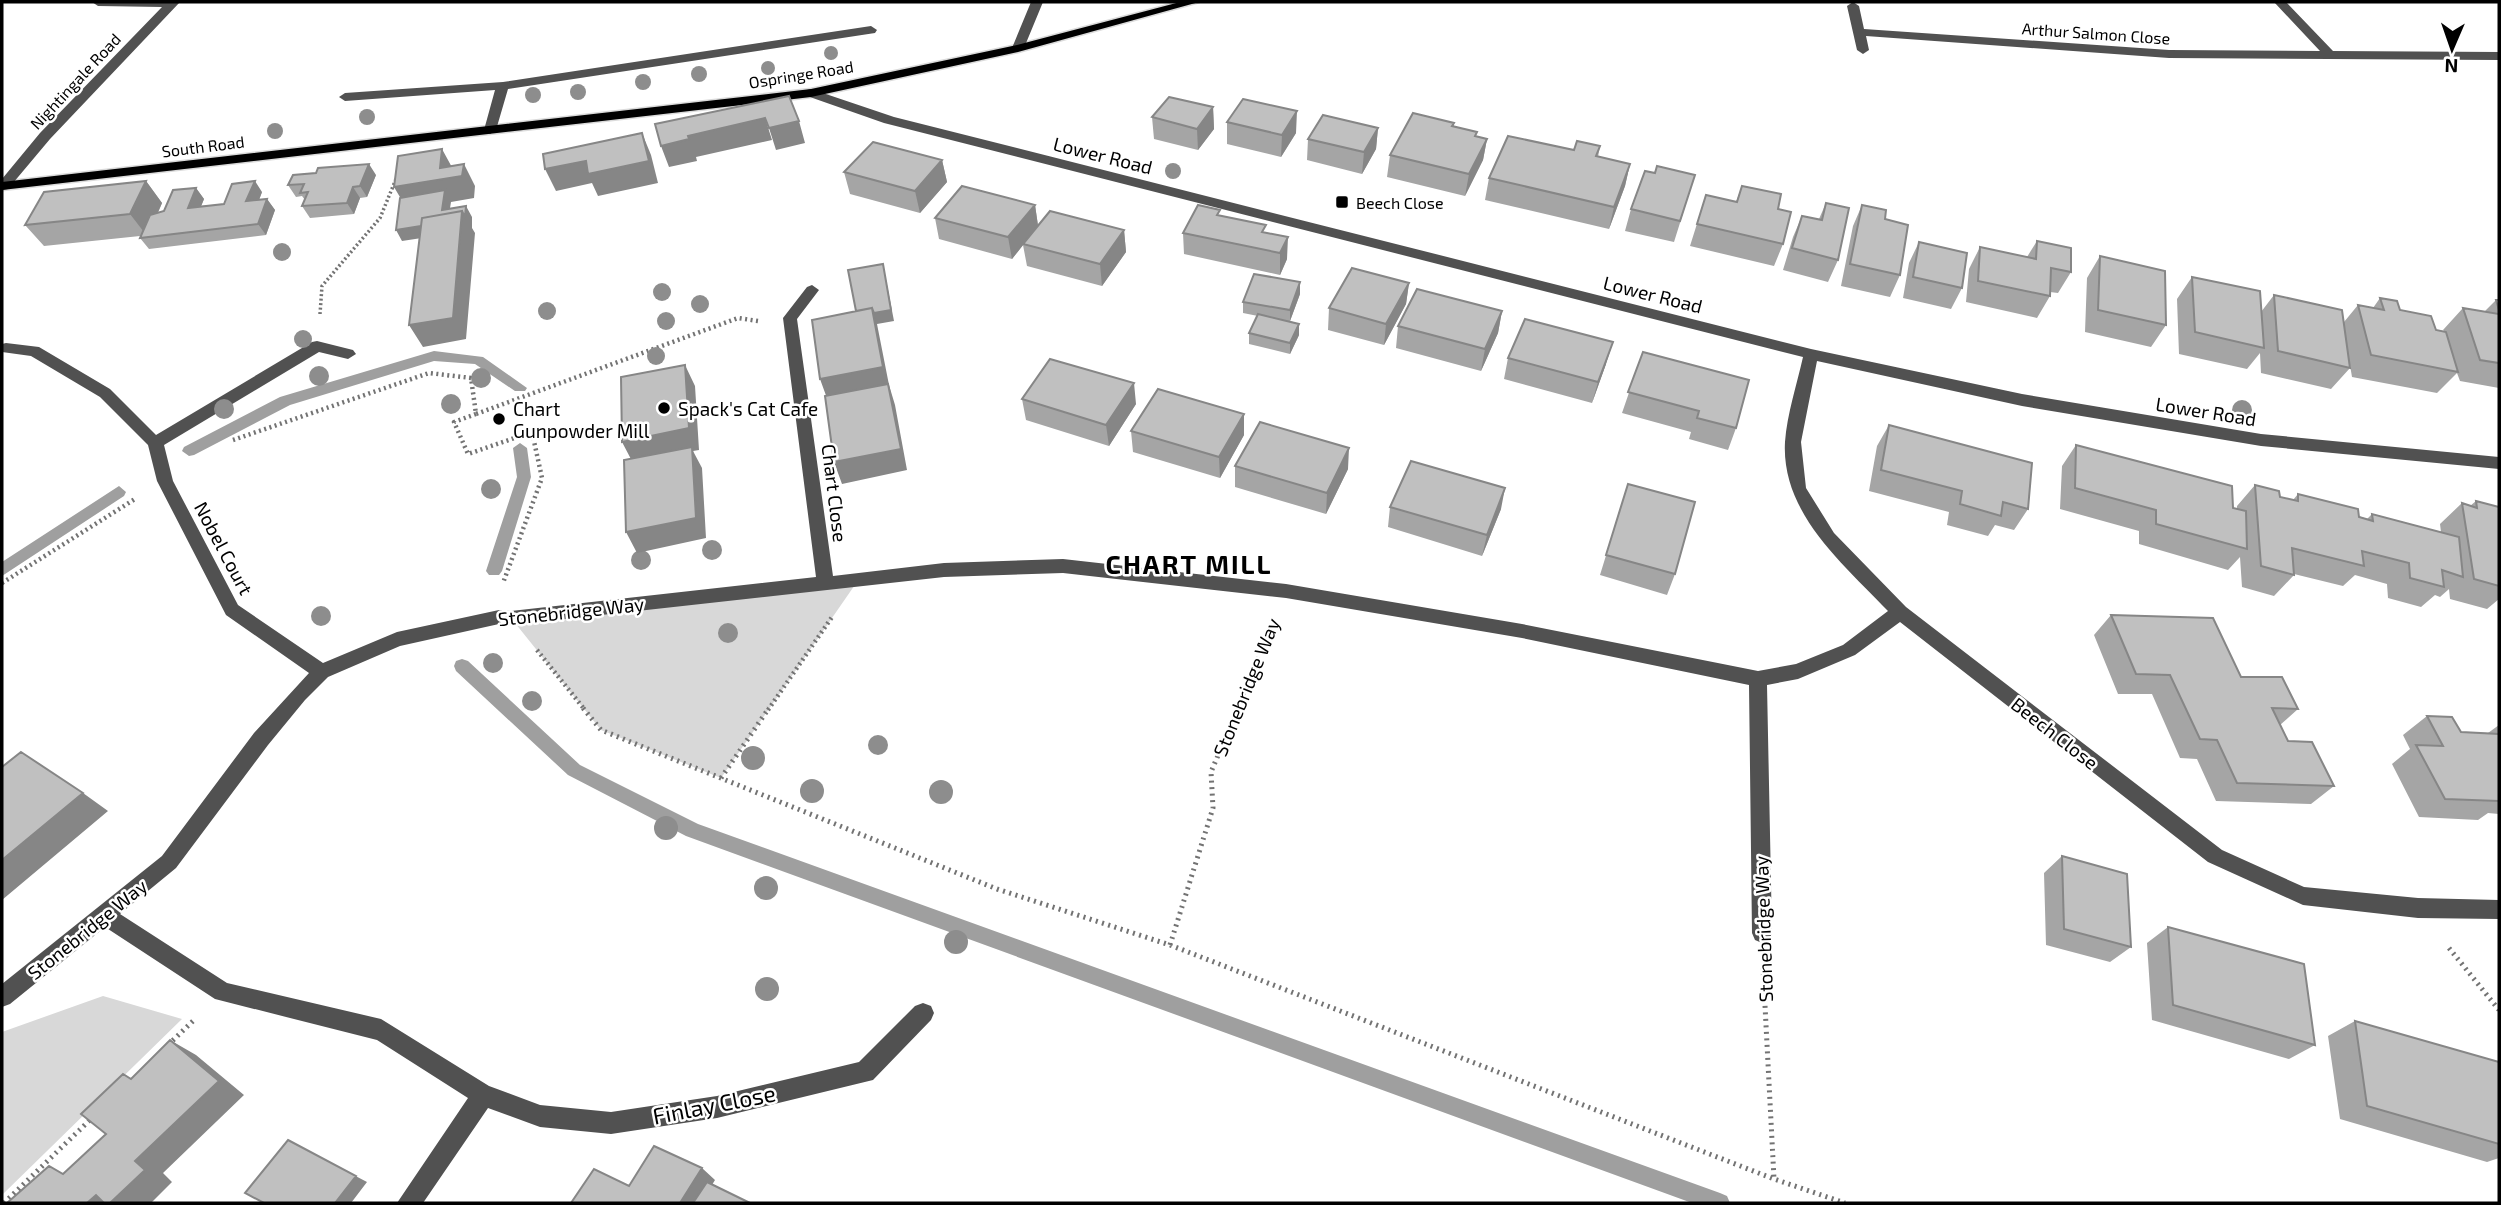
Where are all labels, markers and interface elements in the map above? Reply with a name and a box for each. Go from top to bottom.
north arrow [2417,14,2487,84]
street label: Arthur Salmon Close [2021,18,2171,48]
street label: Nightingale Road [26,29,124,133]
text: N [2444,55,2459,78]
street label: Ospringe Road [747,56,855,92]
street label: South Road [161,132,245,160]
street label: Lower Road [1051,132,1155,178]
place label: Beech Close [1356,193,1443,212]
marker: Beech Close [1334,194,1350,210]
street label: Lower Road [1601,271,1705,317]
street label: Lower Road [2154,392,2258,430]
place label: Chart Gunpowder Mill [513,397,650,442]
place label: Spack's Cat Cafe [678,397,818,420]
marker: Spack's Cat Cafe [656,400,672,416]
marker: Chart Gunpowder Mill [491,411,507,427]
street label: Chart Close [818,443,852,543]
street label: Nobel Court [190,498,258,598]
district label: CHART MILL [1106,548,1272,579]
street label: Stonebridge Way [497,592,645,630]
street label: Stonebridge Way [1208,615,1284,759]
street label: Beech Close [2007,692,2103,774]
street label: Stonebridge Way [1749,855,1777,1003]
street label: Stonebridge Way [23,874,151,984]
street label: Finlay Close [650,1078,778,1130]

